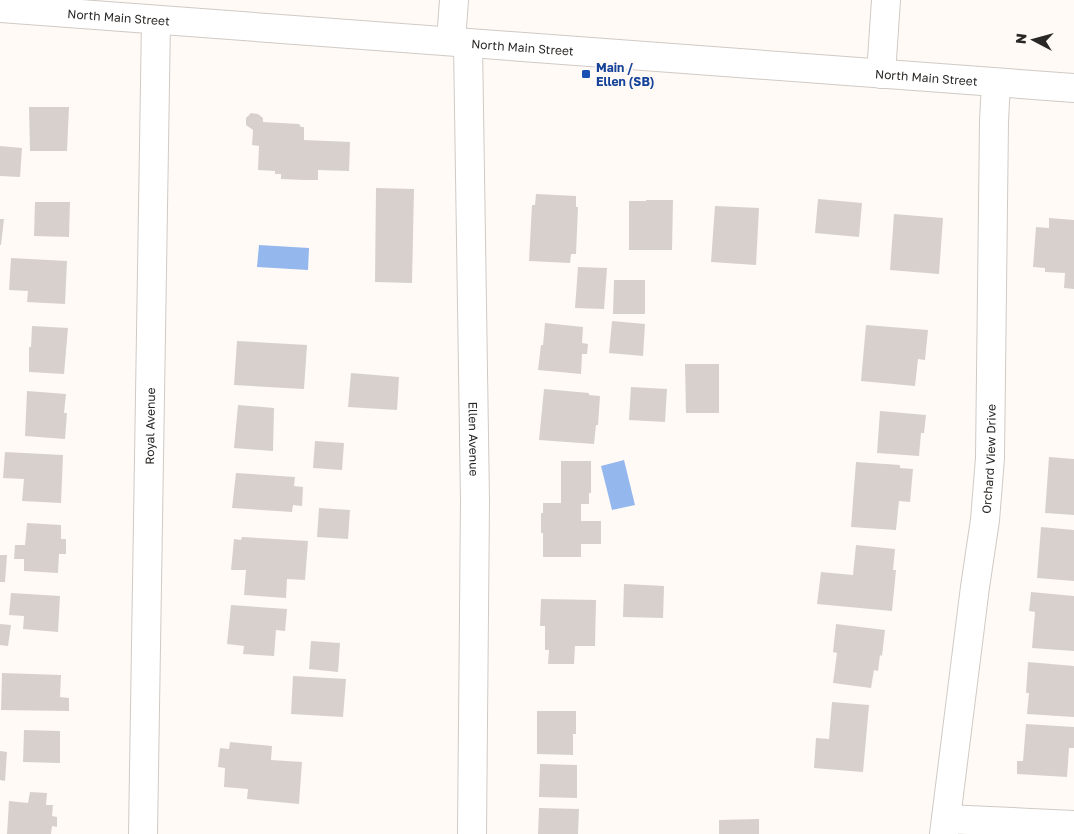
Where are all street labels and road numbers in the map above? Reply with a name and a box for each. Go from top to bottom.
street label: North Main Street [67,6,171,28]
street label: North Main Street [471,36,575,58]
street label: North Main Street [875,66,978,88]
street label: Royal Avenue [141,387,158,465]
street label: Ellen Avenue [466,401,482,476]
street label: Orchard View Drive [978,404,998,514]

